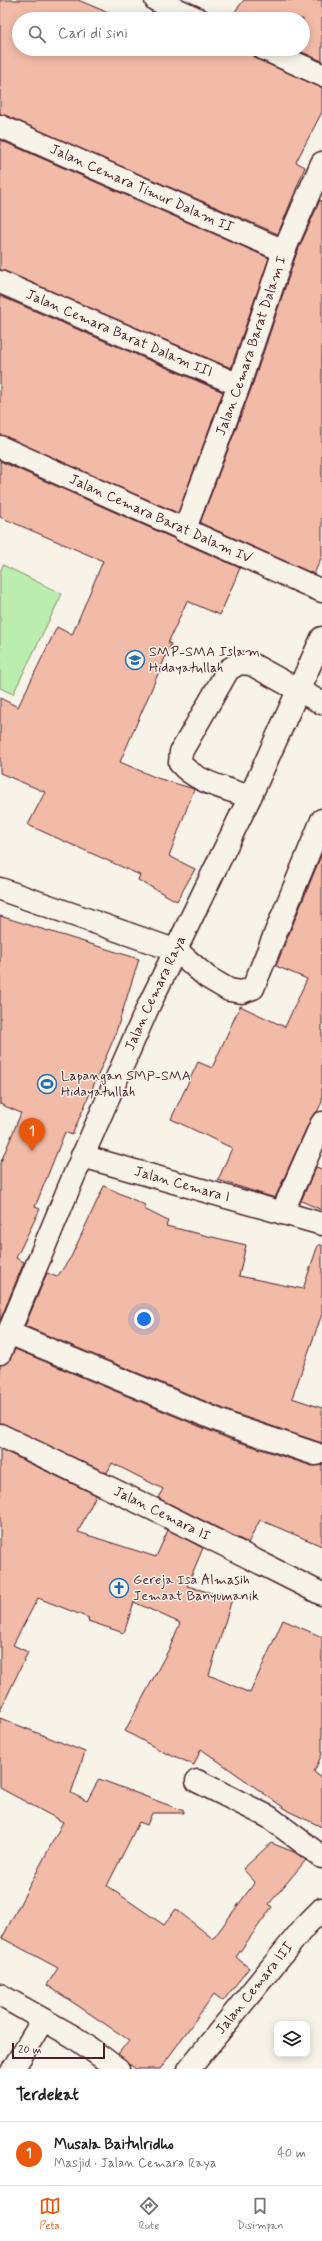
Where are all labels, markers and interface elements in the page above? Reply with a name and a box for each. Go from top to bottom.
search box [12,12,310,56]
icon: search [26,23,48,45]
text: Cari di sini [58,24,128,44]
street label: Jalan Cemara Timur Dalam II [47,140,236,237]
street label: Jalan Cemara Barat Dalam I [212,254,291,438]
street label: Jalan Cemara Barat Dalam III [23,285,215,382]
street label: Jalan Cemara Barat Dalam IV [67,470,255,568]
place label: SMP-SMA Islam Hidayatullah [149,643,260,677]
school or university icon: SMP-SMA Islam Hidayatullah [124,649,146,671]
street label: Jalan Cemara Raya [121,933,190,1054]
place label: Lapangan SMP-SMA Hidayatullah [61,1067,191,1101]
sports icon: Lapangan SMP-SMA Hidayatullah [36,1073,58,1095]
pin: 1 [19,1118,45,1151]
street label: Jalan Cemara I [132,1162,232,1206]
your location [134,1309,154,1329]
street label: Jalan Cemara II [110,1482,213,1545]
place label: Gereja Isa Almasih Jemaat Banyumanik [133,1571,259,1605]
church icon: Gereja Isa Almasih Jemaat Banyumanik [108,1577,130,1599]
street label: Jalan Cemara III [212,1938,297,2038]
map controls [274,2021,310,2057]
button: layers [274,2021,310,2057]
scale bar [12,2041,105,2060]
text: 20 m [18,2043,41,2057]
text: Terdekat [16,2084,79,2106]
text: Musala Baitulridho [54,2135,174,2155]
text: 1 [26,2145,32,2162]
text: 40 m [277,2145,306,2162]
text: Masjid · Jalan Cemara Raya [54,2155,217,2172]
tab: Peta [39,2195,61,2233]
tab: Rute [138,2195,160,2233]
tab: Disimpan [237,2195,283,2233]

